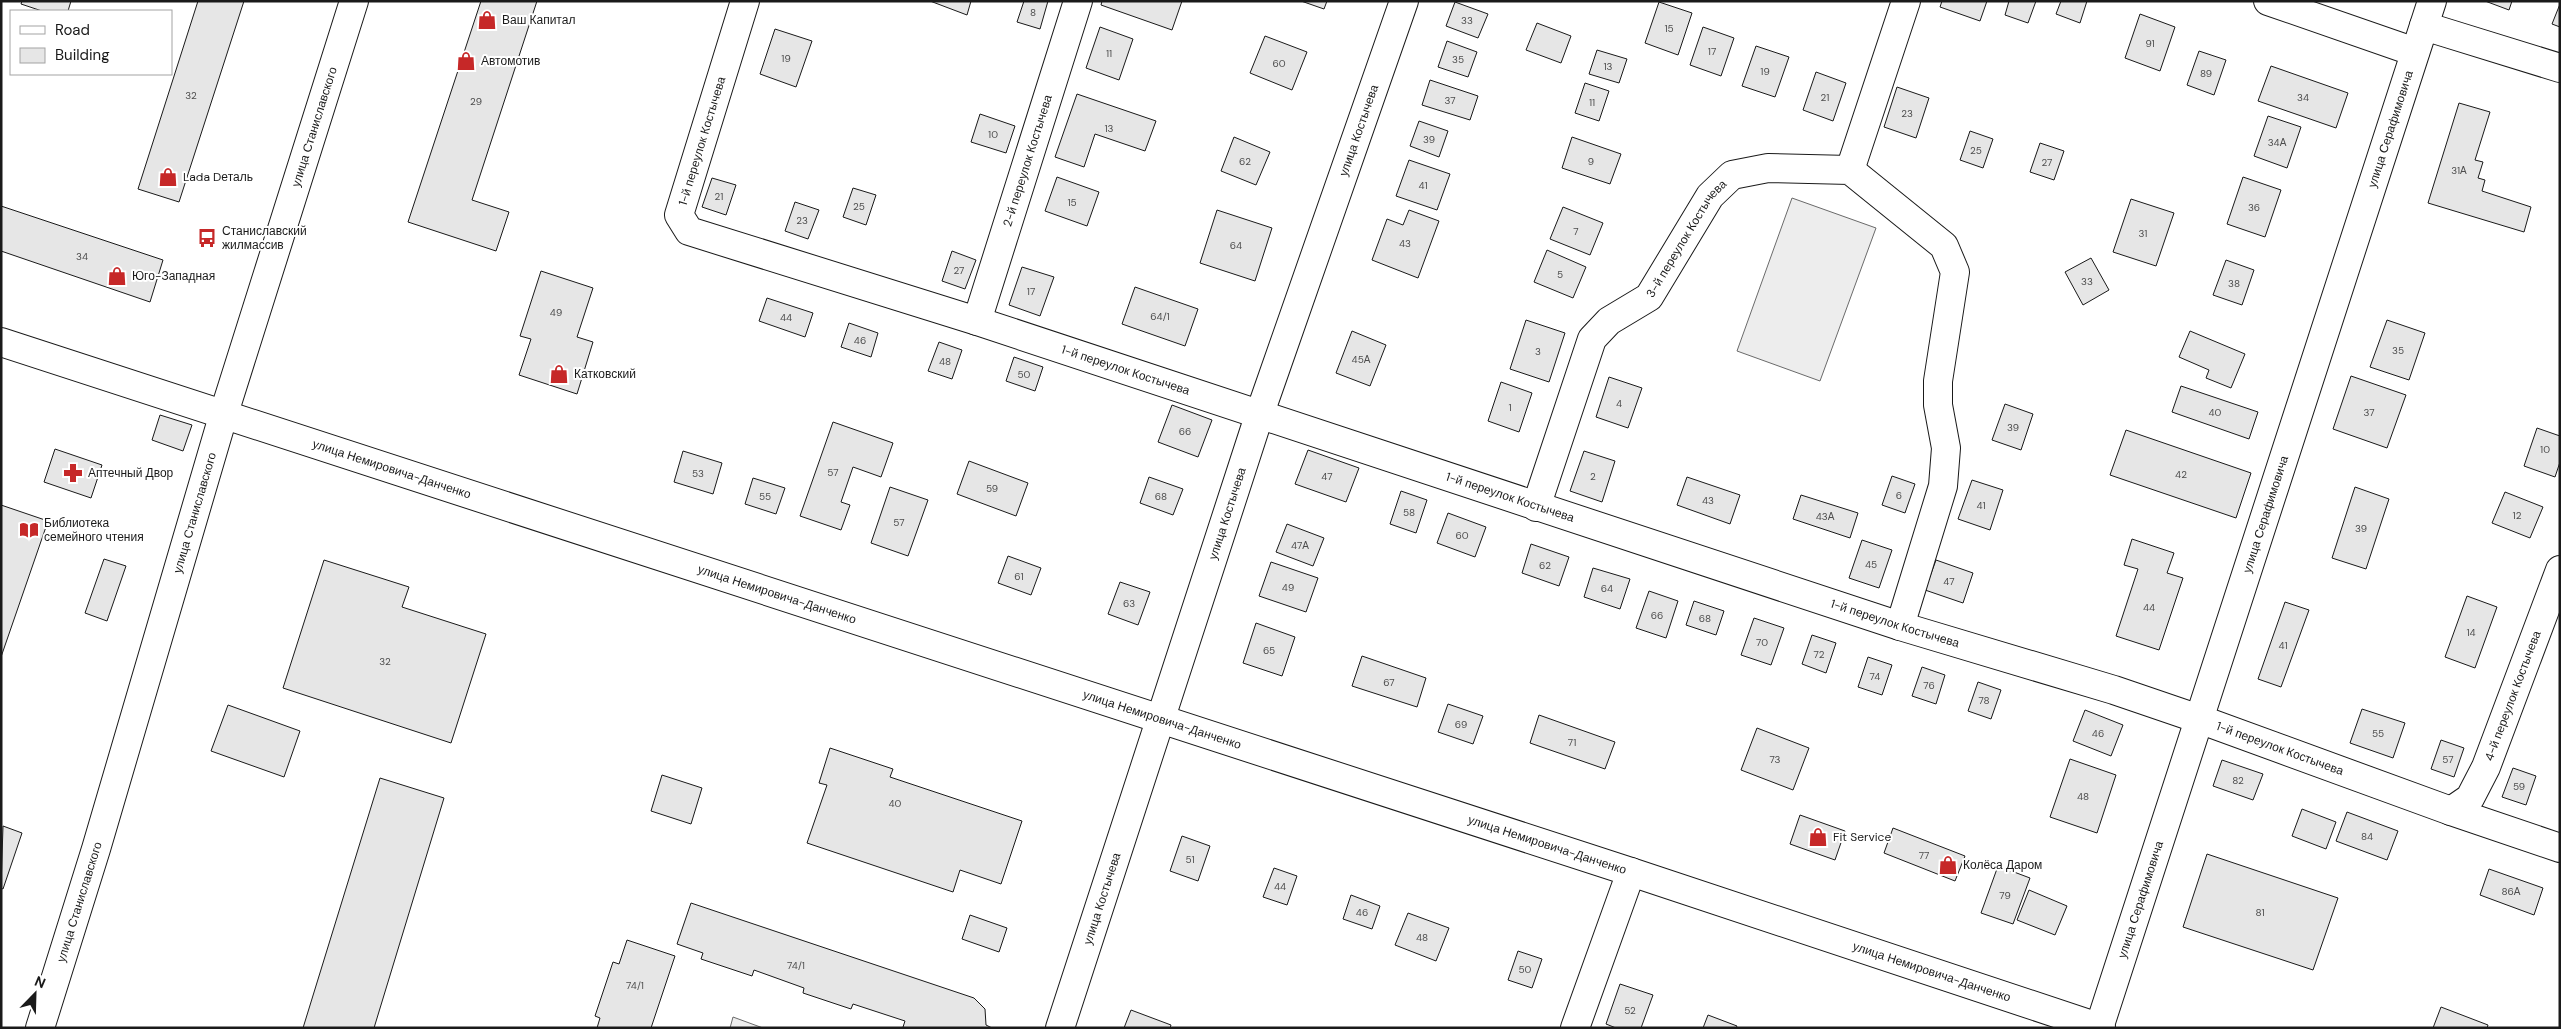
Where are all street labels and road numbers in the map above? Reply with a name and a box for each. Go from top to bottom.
street label: улица Станиславского [288,65,341,189]
street label: улица Серафимовича [2364,68,2417,190]
street label: 1-й переулок Костычева [675,74,729,207]
street label: улица Костычева [1335,82,1382,178]
street label: 2-й переулок Костычева [999,93,1056,229]
street label: 3-й переулок Костычева [1643,176,1730,301]
street label: 1-й переулок Костычева [1059,341,1192,399]
street label: улица Немировича-Данченко [311,436,473,502]
street label: улица Станиславского [169,450,220,575]
street label: улица Серафимовича [2239,453,2292,575]
street label: улица Костычева [1205,465,1250,562]
street label: 1-й переулок Костычева [1444,468,1577,526]
street label: улица Немировича-Данченко [696,561,859,628]
street label: 1-й переулок Костычева [1828,596,1962,651]
street label: 4-й переулок Костычева [2481,628,2545,763]
street label: улица Немировича-Данченко [1081,686,1244,753]
street label: 1-й переулок Костычева [2214,718,2346,779]
street label: улица Немировича-Данченко [1466,812,1629,878]
street label: улица Серафимовича [2114,839,2167,960]
street label: улица Станиславского [53,840,106,964]
street label: улица Костычева [1080,850,1125,947]
street label: улица Немировича-Данченко [1851,938,2013,1006]

